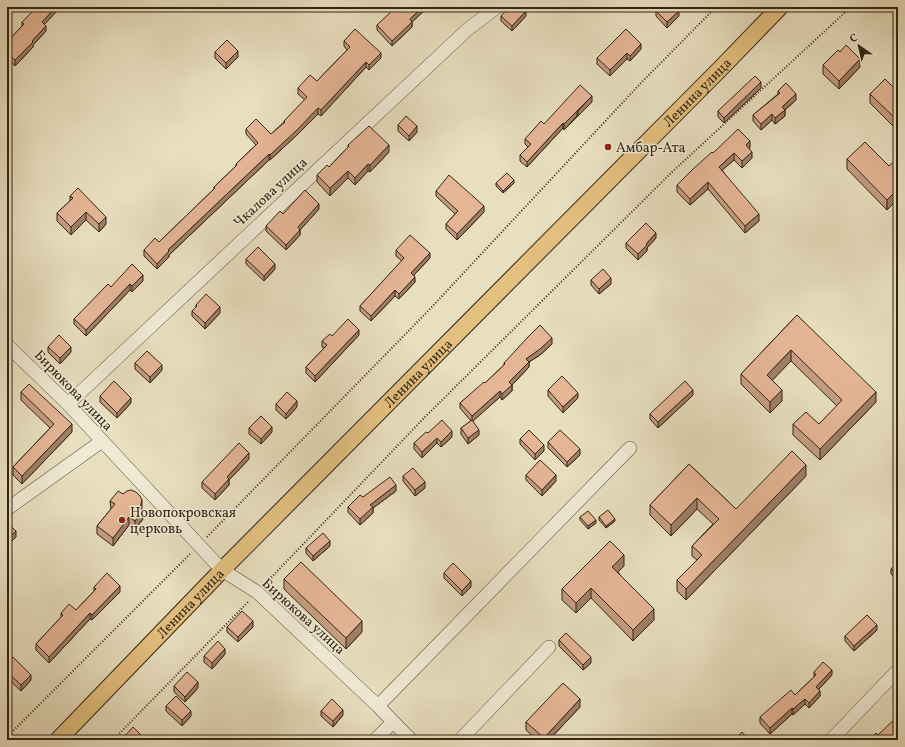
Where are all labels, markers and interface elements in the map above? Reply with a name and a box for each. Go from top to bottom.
north arrow [839,26,879,66]
text: С [847,31,861,47]
street label: Ленина улица [660,54,737,132]
place label: Амбар-Ата [616,139,686,158]
marker: Амбар-Ата [603,142,613,152]
street label: Чкалова улица [230,154,312,232]
street label: Ленина улица [380,335,457,413]
street label: Бирюкова улица [29,346,117,436]
place label: Новопокровская церковь [130,504,236,539]
marker: Новопокровская церковь [117,515,127,525]
street label: Ленина улица [153,565,229,643]
street label: Бирюкова улица [257,575,349,660]

